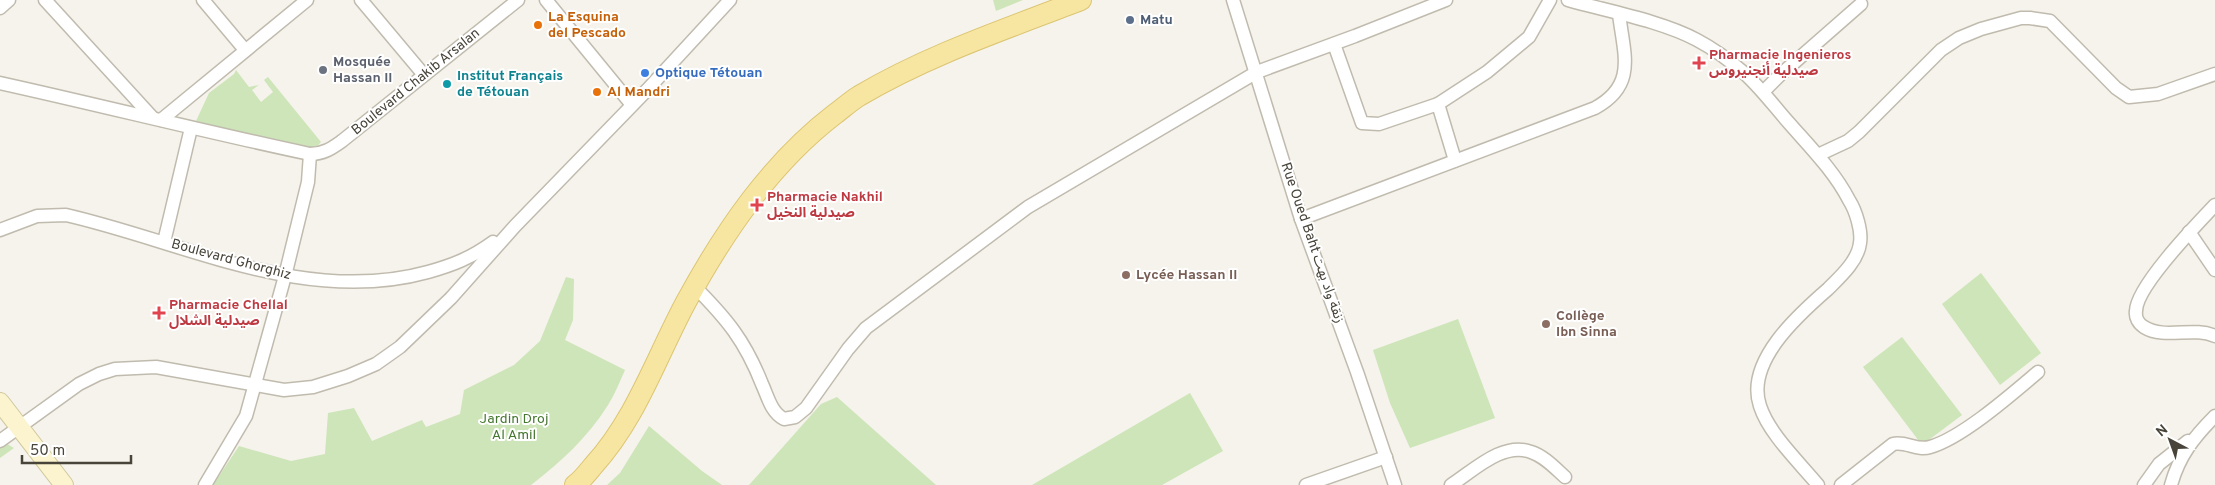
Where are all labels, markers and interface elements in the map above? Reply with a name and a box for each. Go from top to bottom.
place label: La Esquina del Pescado [548,9,626,42]
place label: Matu [1140,12,1173,29]
marker: Matu [1124,14,1136,26]
marker: La Esquina del Pescado [532,19,544,31]
street label: Boulevard Chakib Arsalan [348,25,484,139]
place label: Pharmacie Ingenieros صيدلية أنجنيروس [1709,47,1851,80]
place label: Mosquée Hassan II [333,54,392,87]
marker: Pharmacie Ingenieros صيدلية أنجنيروس [1693,57,1705,69]
marker: Mosquée Hassan II [317,64,329,76]
place label: Optique Tétouan [655,65,763,82]
marker: Optique Tétouan [639,67,651,79]
place label: Institut Français de Tétouan [457,68,563,101]
marker: Institut Français de Tétouan [441,78,453,90]
place label: Al Mandri [607,84,670,101]
marker: Al Mandri [591,86,603,98]
street label: Rue Oued Baht زنقة واد بهت [1276,160,1348,326]
place label: Pharmacie Nakhil صيدلية النخيل [767,189,883,222]
marker: Pharmacie Nakhil صيدلية النخيل [751,199,763,211]
street label: Boulevard Ghorghiz [169,236,293,284]
place label: Lycée Hassan II [1136,267,1237,284]
marker: Lycée Hassan II [1120,269,1132,281]
place label: Pharmacie Chellal صيدلية الشلال [169,297,288,330]
marker: Pharmacie Chellal صيدلية الشلال [153,307,165,319]
place label: Collège Ibn Sinna [1556,308,1617,341]
marker: Collège Ibn Sinna [1540,318,1552,330]
park label: Jardin Droj Al Amil [480,411,548,444]
north arrow [2145,415,2195,465]
text: N [2153,422,2172,441]
scale bar [22,432,131,464]
text: 50 m [30,442,65,461]

